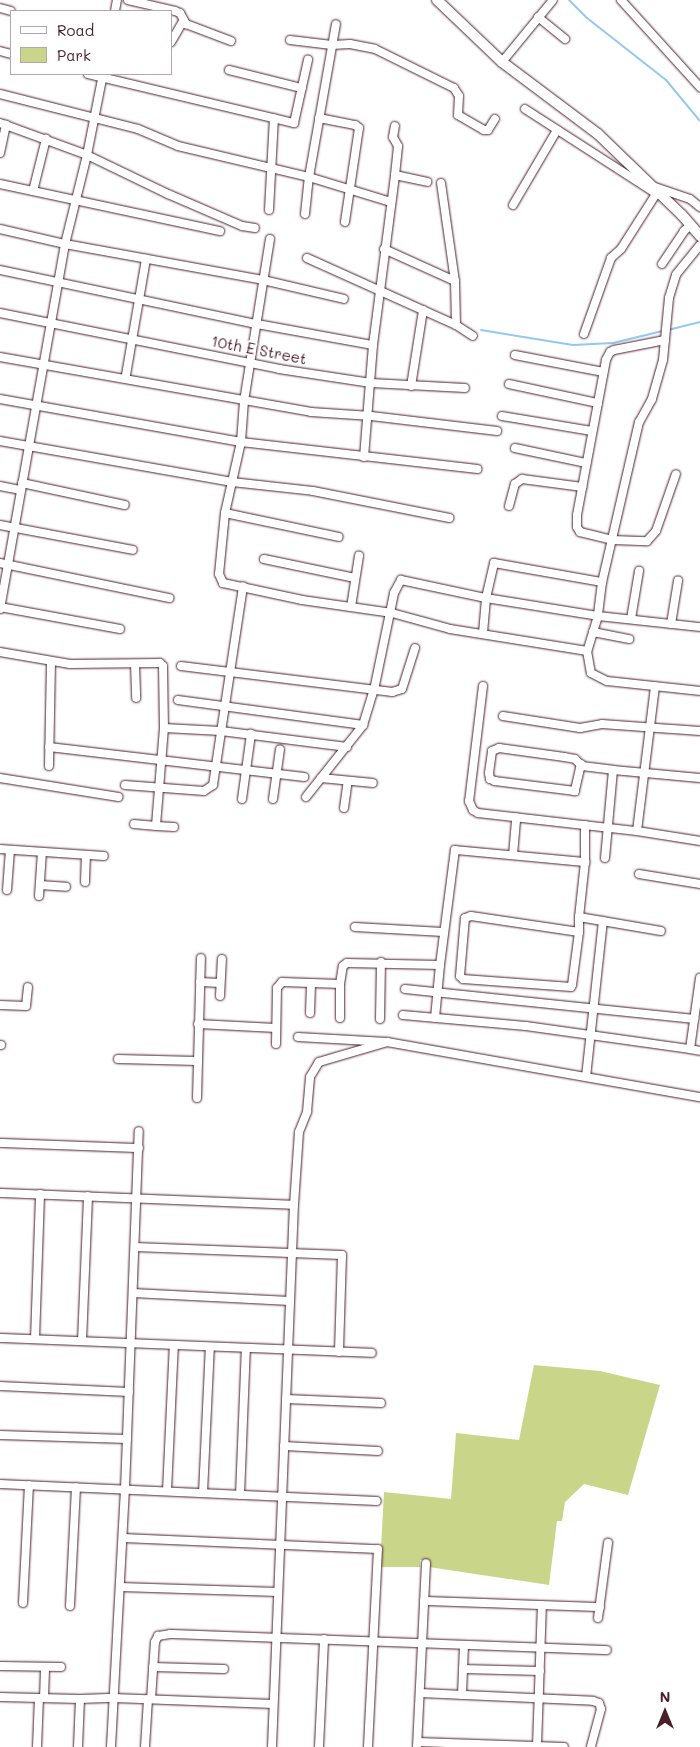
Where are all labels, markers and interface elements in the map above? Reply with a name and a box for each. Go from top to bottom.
legend [10,10,172,75]
text: Road [57,20,94,40]
text: Park [57,45,91,65]
street label: 10th E Street [210,332,308,368]
north arrow [640,1687,690,1737]
text: N [660,1687,670,1706]

